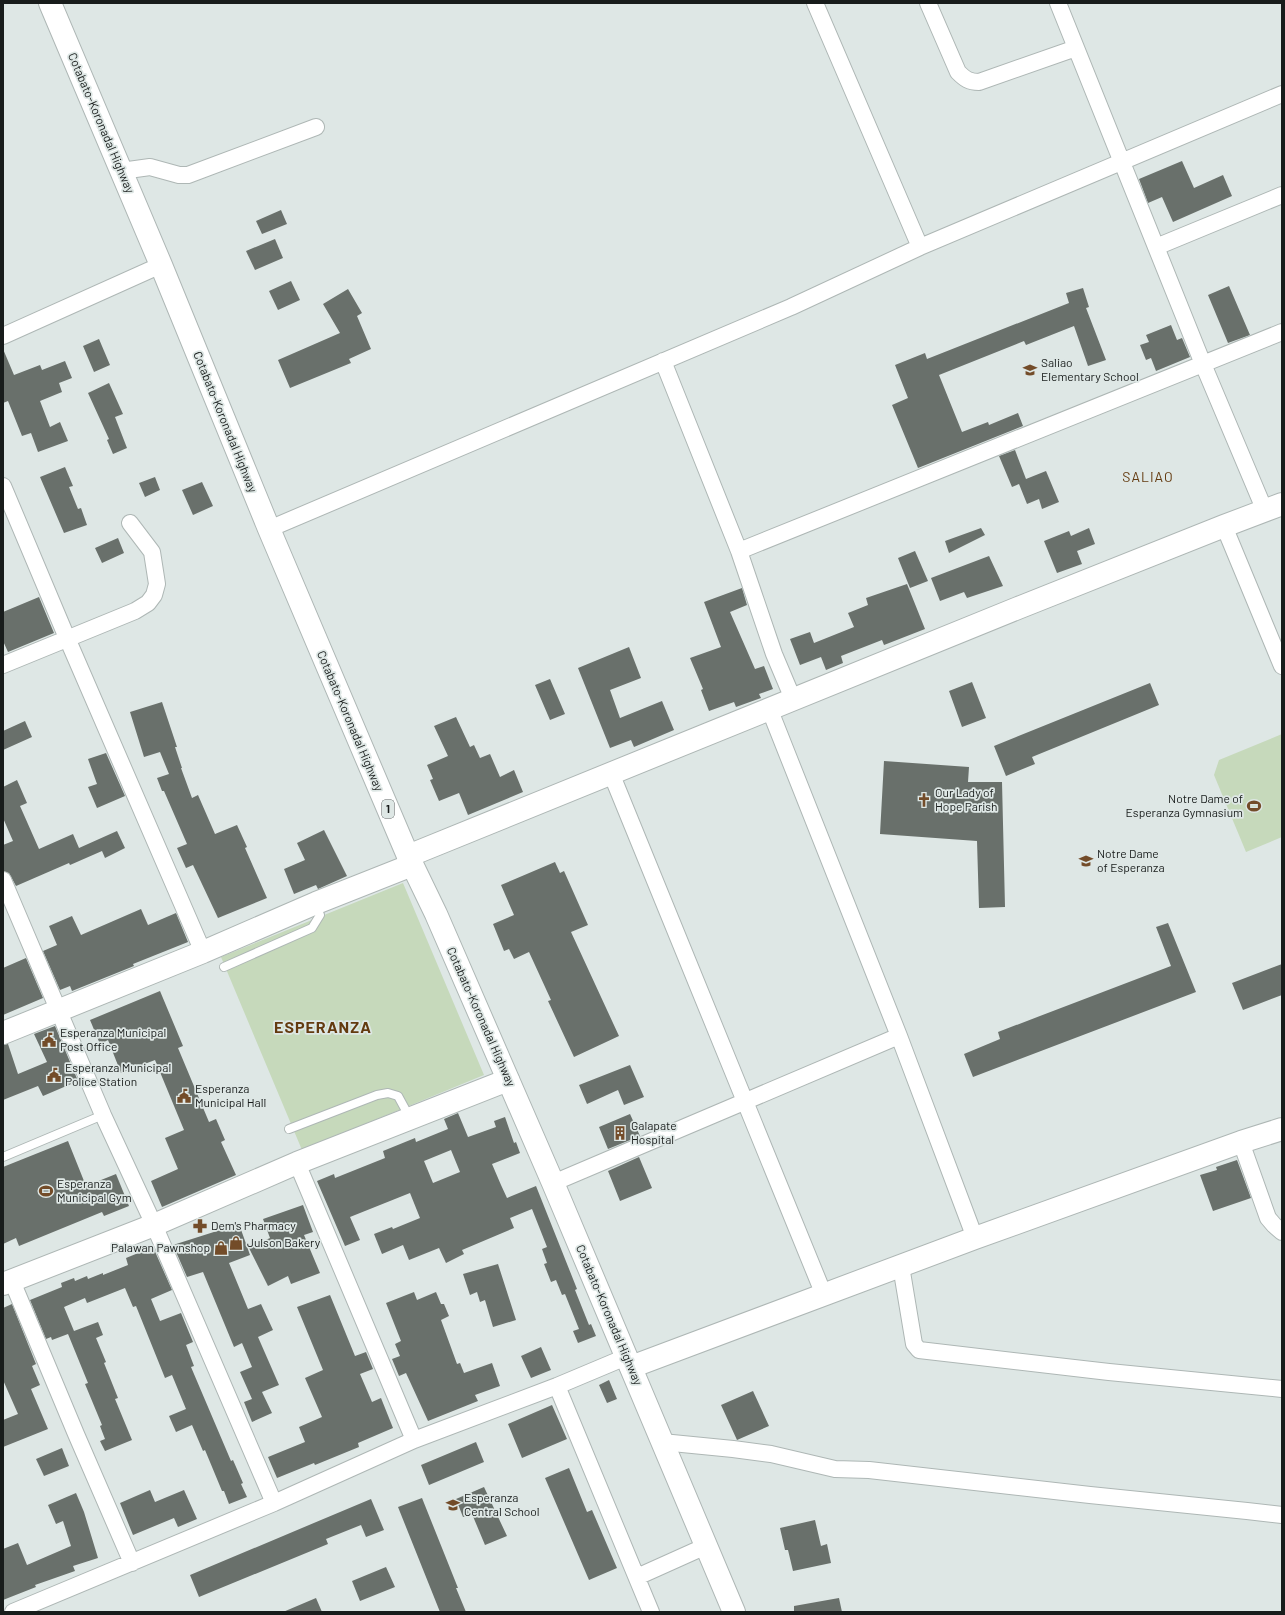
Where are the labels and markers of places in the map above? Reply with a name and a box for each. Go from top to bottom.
place label: Saliao Elementary School [1041,355,1139,383]
school or university icon: Saliao Elementary School [1022,362,1038,378]
place label: Our Lady of Hope Parish [935,785,998,813]
place label: Notre Dame of Esperanza Gymnasium [1126,791,1243,819]
church icon: Our Lady of Hope Parish [916,792,932,808]
sports icon: Notre Dame of Esperanza Gymnasium [1246,798,1262,814]
place label: Notre Dame of Esperanza [1097,846,1165,874]
school or university icon: Notre Dame of Esperanza [1078,853,1094,869]
place label: Esperanza Municipal Post Office [60,1025,166,1053]
public building icon: Esperanza Municipal Post Office [41,1032,57,1048]
place label: Esperanza Municipal Police Station [65,1060,171,1088]
public building icon: Esperanza Municipal Police Station [46,1067,62,1083]
place label: Esperanza Municipal Hall [195,1081,266,1109]
public building icon: Esperanza Municipal Hall [176,1088,192,1104]
place label: Galapate Hospital [631,1118,677,1146]
building icon: Galapate Hospital [612,1125,628,1141]
place label: Esperanza Municipal Gym [57,1176,132,1204]
sports icon: Esperanza Municipal Gym [38,1183,54,1199]
pharmacy icon: Dem's Pharmacy [192,1218,208,1234]
place label: Dem's Pharmacy [211,1218,296,1232]
shop icon: Julson Bakery [228,1235,244,1251]
place label: Julson Bakery [247,1235,321,1249]
place label: Palawan Pawnshop [111,1240,210,1254]
shop icon: Palawan Pawnshop [213,1240,229,1256]
place label: Esperanza Central School [464,1490,540,1518]
school or university icon: Esperanza Central School [445,1497,461,1513]

